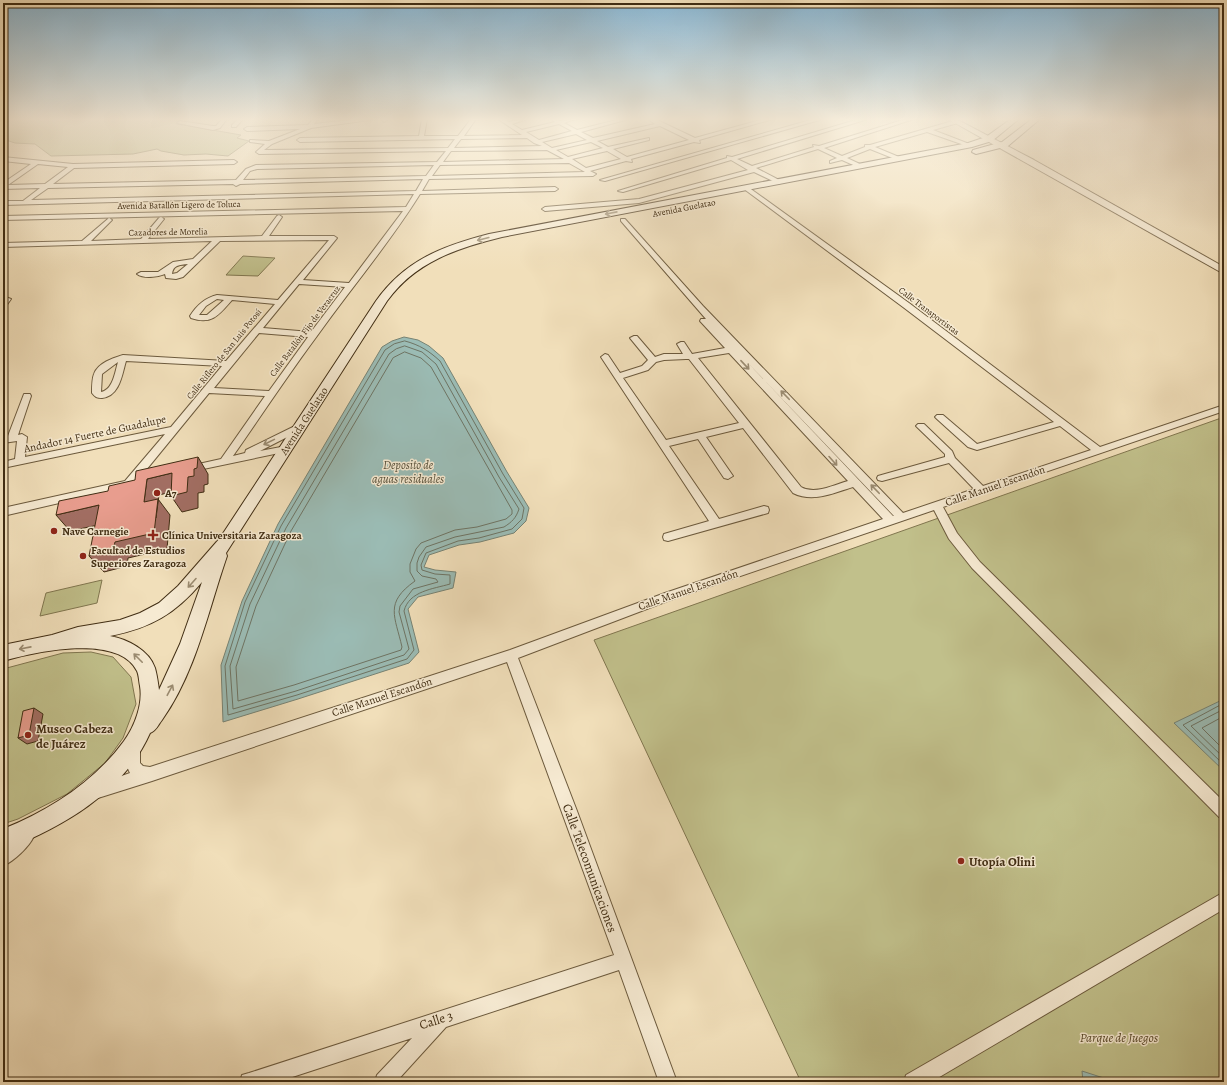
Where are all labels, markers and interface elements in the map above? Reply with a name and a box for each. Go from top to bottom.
street label: Avenida Guelatao [650,196,717,220]
street label: Avenida Batallón Ligero de Toluca [116,198,242,212]
one-way arrow [605,210,618,218]
street label: Cazadores de Morelia [128,225,208,239]
one-way arrow [477,236,490,243]
street label: Calle Batallón Fijo de Veracruz [267,283,343,379]
street label: Calle Transportistas [896,284,962,338]
street label: Calle Riflero de San Luis Potosí [184,306,264,402]
one-way arrow [740,360,750,370]
street label: Avenida Guelatao [276,384,332,459]
one-way arrow [781,391,790,401]
street label: Andador 14 Fuerte de Guadalupe [22,412,168,457]
one-way arrow [263,439,275,446]
one-way arrow [829,456,838,466]
water label: Deposito de aguas residuales [372,457,444,487]
street label: Calle Manuel Escandón [943,462,1047,510]
one-way arrow [870,484,879,494]
place label: A7 [164,486,177,501]
marker: A7 [152,488,162,498]
place label: Nave Carnegie [62,524,129,539]
marker: Nave Carnegie [49,526,59,536]
place label: Clínica Universitaria Zaragoza [162,528,303,543]
marker: Clínica Universitaria Zaragoza [147,529,159,541]
place label: Facultad de Estudios Superiores Zaragoza [91,543,187,571]
marker: Facultad de Estudios Superiores Zaragoza [78,551,88,561]
street label: Calle Manuel Escandón [636,566,740,614]
one-way arrow [188,577,197,587]
one-way arrow [19,644,32,652]
one-way arrow [133,653,143,662]
street label: Calle Manuel Escandón [330,674,434,720]
one-way arrow [167,684,174,696]
place label: Museo Cabeza de Juárez [36,720,114,752]
marker: Museo Cabeza de Juárez [23,730,33,740]
street label: Calle Telecomunicaciones [559,801,621,935]
place label: Utopía Olini [969,853,1035,870]
marker: Utopía Olini [956,856,966,866]
street label: Calle 3 [417,1007,455,1033]
park label: Parque de Juegos [1080,1029,1159,1046]

